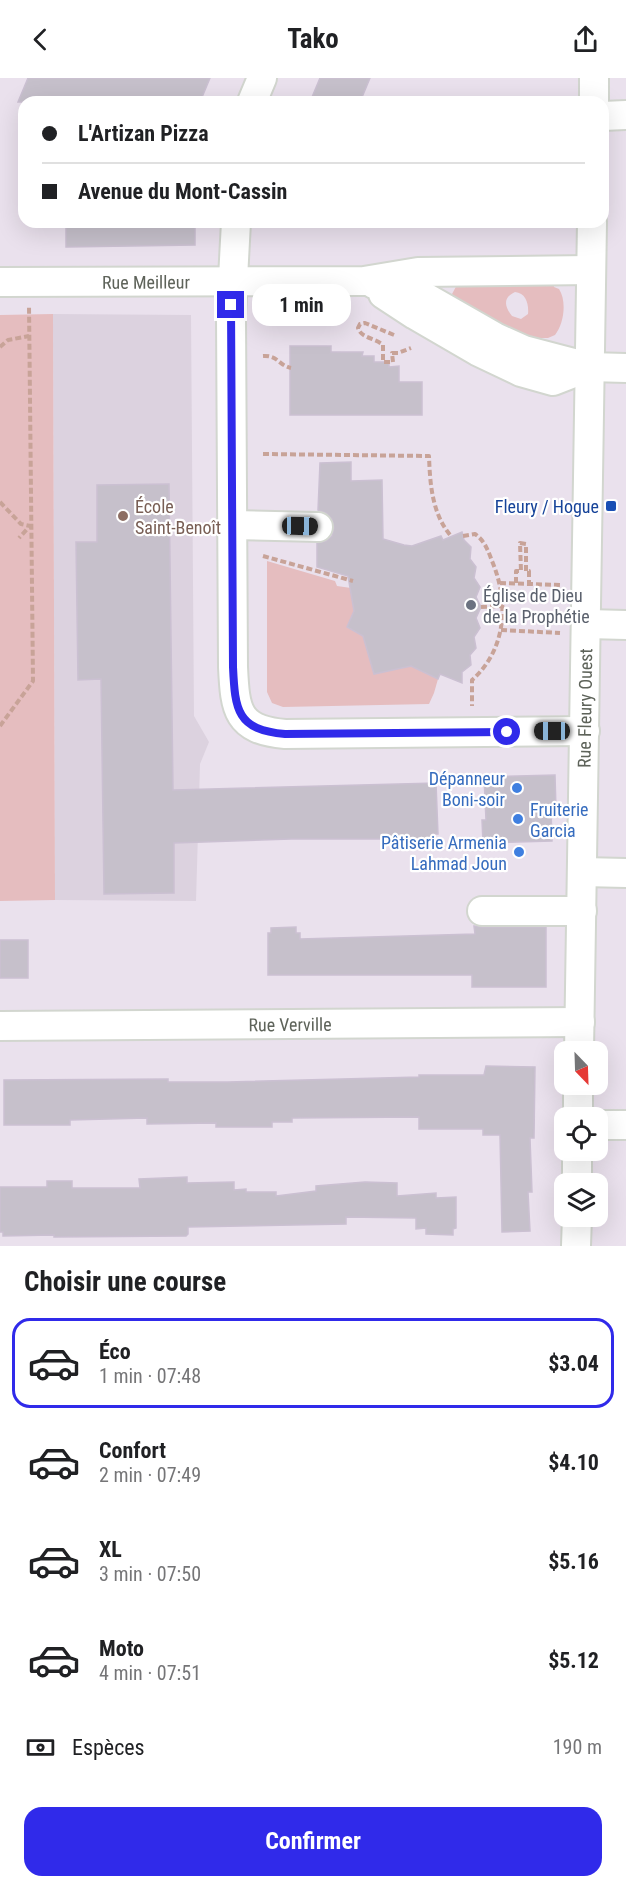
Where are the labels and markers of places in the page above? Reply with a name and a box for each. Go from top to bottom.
place label: École Saint-Benoît [135,496,221,538]
place label: Fleury / Hogue [495,496,599,517]
marker: Fleury / Hogue [604,499,618,513]
marker: École Saint-Benoît [116,509,130,523]
place label: Église de Dieu de la Prophétie [483,585,590,627]
marker: Église de Dieu de la Prophétie [464,598,478,612]
place label: Dépanneur Boni-soir [429,768,506,810]
marker: Dépanneur Boni-soir [510,781,524,795]
place label: Fruiterie Garcia [530,799,589,841]
marker: Fruiterie Garcia [511,812,525,826]
place label: Pâtiserie Armenia Lahmad Joun [381,832,507,874]
marker: Pâtiserie Armenia Lahmad Joun [512,845,526,859]

